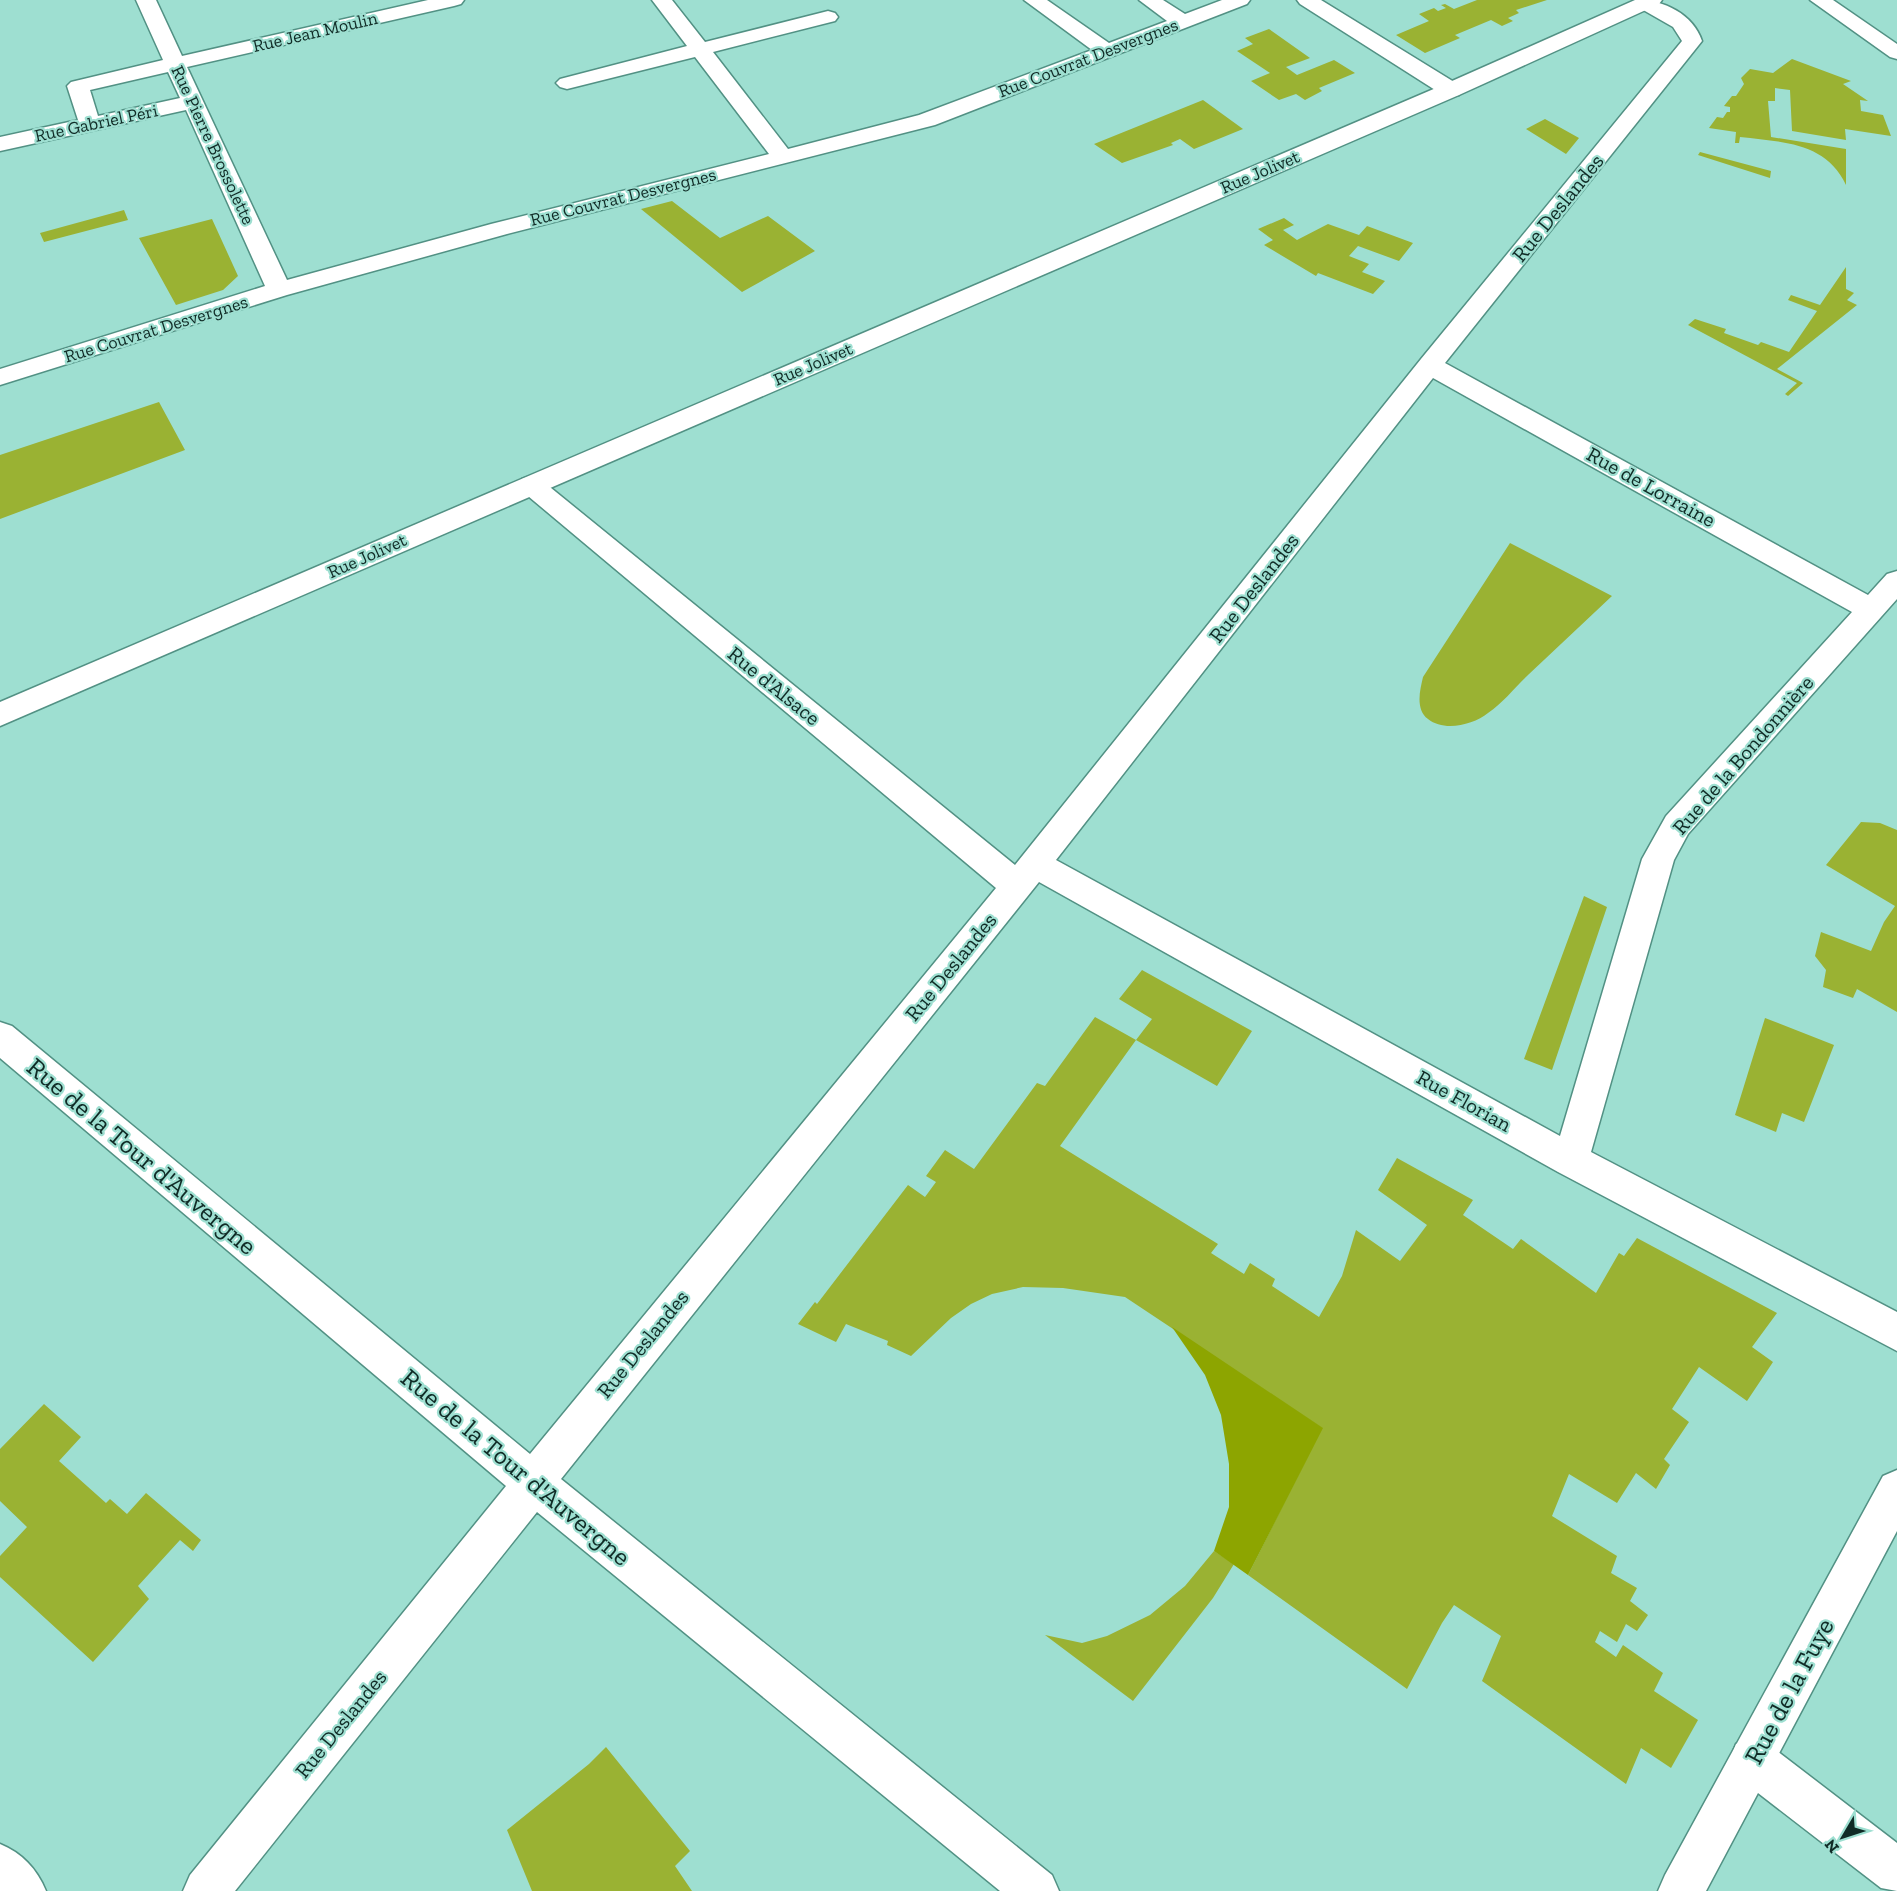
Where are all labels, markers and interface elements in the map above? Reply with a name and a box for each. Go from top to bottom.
street label: Rue Jean Moulin [250,7,380,57]
street label: Rue Couvrat Desvergnes [995,13,1181,103]
street label: Rue Pierre Brossolette [166,62,260,228]
street label: Rue Gabriel Péri [32,99,160,147]
street label: Rue Jolivet [1217,145,1303,199]
street label: Rue Deslandes [1506,149,1609,267]
street label: Rue Couvrat Desvergnes [528,163,718,231]
street label: Rue Couvrat Desvergnes [61,291,251,367]
street label: Rue Jolivet [770,337,856,391]
street label: Rue de Lorraine [1583,441,1720,532]
street label: Rue Deslandes [1203,528,1304,647]
street label: Rue Jolivet [324,529,410,583]
street label: Rue d'Alsace [723,641,826,730]
street label: Rue de la Bondonnière [1667,670,1819,839]
street label: Rue Deslandes [899,908,1002,1026]
street label: Rue de la Tour d'Auvergne [21,1050,263,1262]
street label: Rue Florian [1413,1064,1516,1137]
street label: Rue Deslandes [591,1285,694,1403]
street label: Rue de la Tour d'Auvergne [395,1361,637,1573]
street label: Rue de la Fuye [1737,1613,1841,1769]
street label: Rue Deslandes [289,1665,392,1783]
north arrow [1813,1807,1873,1867]
text: N [1821,1835,1843,1857]

